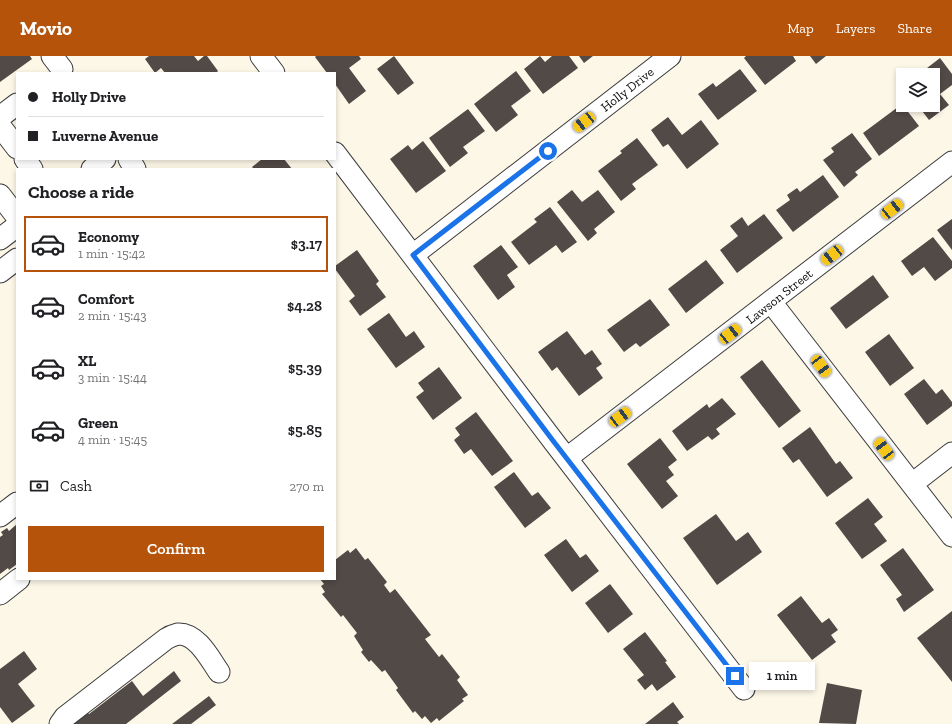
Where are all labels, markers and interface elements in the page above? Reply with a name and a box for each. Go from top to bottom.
text: Movio [20,17,72,40]
text: Map [787,20,814,37]
text: Layers [836,20,875,37]
text: Share [897,20,932,37]
street label: Holly Drive [598,64,657,115]
map controls [896,68,940,112]
button: layers [896,68,940,112]
text: Holly Drive [52,88,126,106]
car [571,110,597,134]
text: Luverne Avenue [52,127,158,145]
route start [539,142,557,160]
text: Choose a ride [28,181,134,203]
car [879,197,905,221]
icon: car [30,226,66,262]
text: Economy [78,228,139,246]
text: $3.17 [291,235,322,253]
car [819,243,845,267]
text: 1 min · 15:42 [78,246,145,261]
street label: Lawson Street [743,266,816,327]
icon: car [30,288,66,324]
text: Comfort [78,290,134,308]
text: $4.28 [287,297,322,315]
text: 2 min · 15:43 [78,308,147,323]
car [717,322,743,346]
icon: car [30,350,66,386]
text: XL [78,352,96,370]
car [809,353,833,379]
text: $5.39 [288,359,322,377]
text: 3 min · 15:44 [78,370,147,385]
car [607,405,633,429]
icon: car [30,412,66,448]
text: Green [78,414,118,432]
text: $5.85 [288,421,322,439]
text: 4 min · 15:45 [78,432,147,447]
car [872,436,896,462]
icon: cash [28,475,50,497]
text: Cash [60,477,92,495]
text: 270 m [290,479,324,494]
button: Confirm [28,526,324,572]
callout: 1 min [749,662,815,690]
route end [726,667,744,685]
text: 1 min [767,668,797,683]

